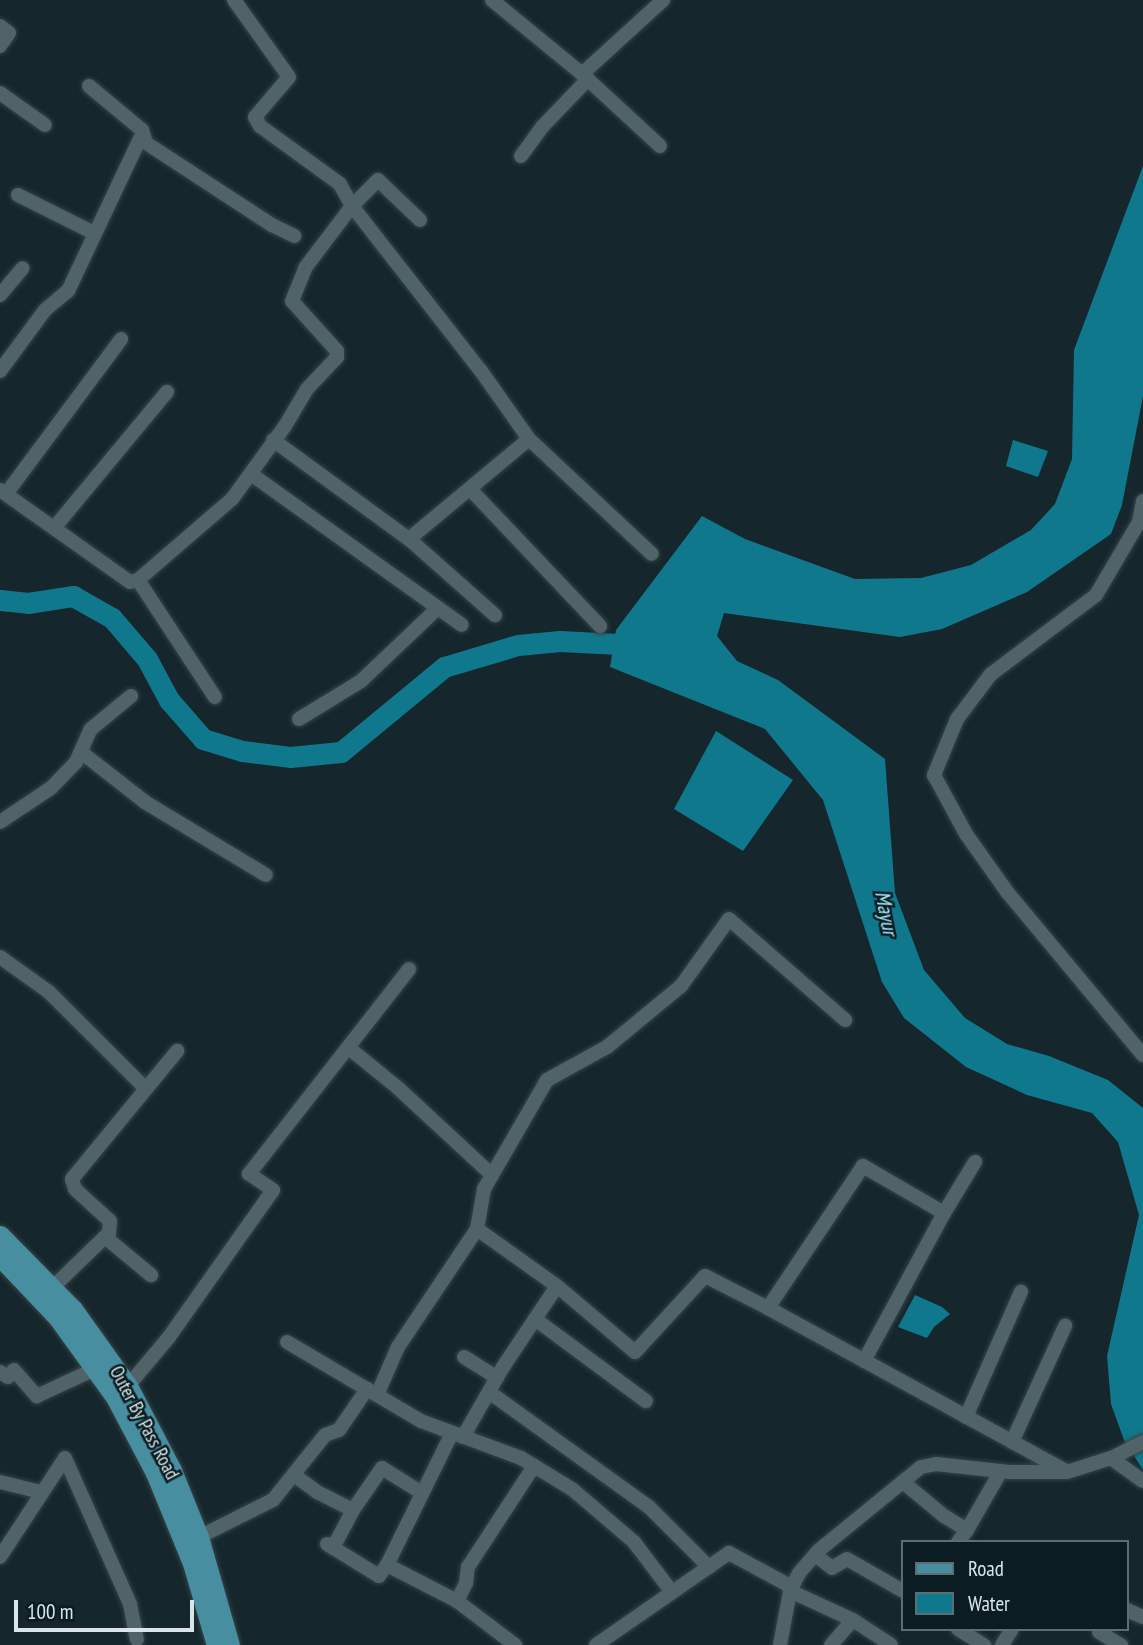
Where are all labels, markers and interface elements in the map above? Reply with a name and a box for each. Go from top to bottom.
water label: Mayur [869,889,903,937]
street label: Outer By Pass Road [104,1362,184,1484]
legend [902,1540,1129,1631]
text: Road [968,1555,1004,1582]
scale bar [18,1586,198,1630]
text: Water [968,1590,1010,1617]
text: 100 m [27,1598,73,1625]

